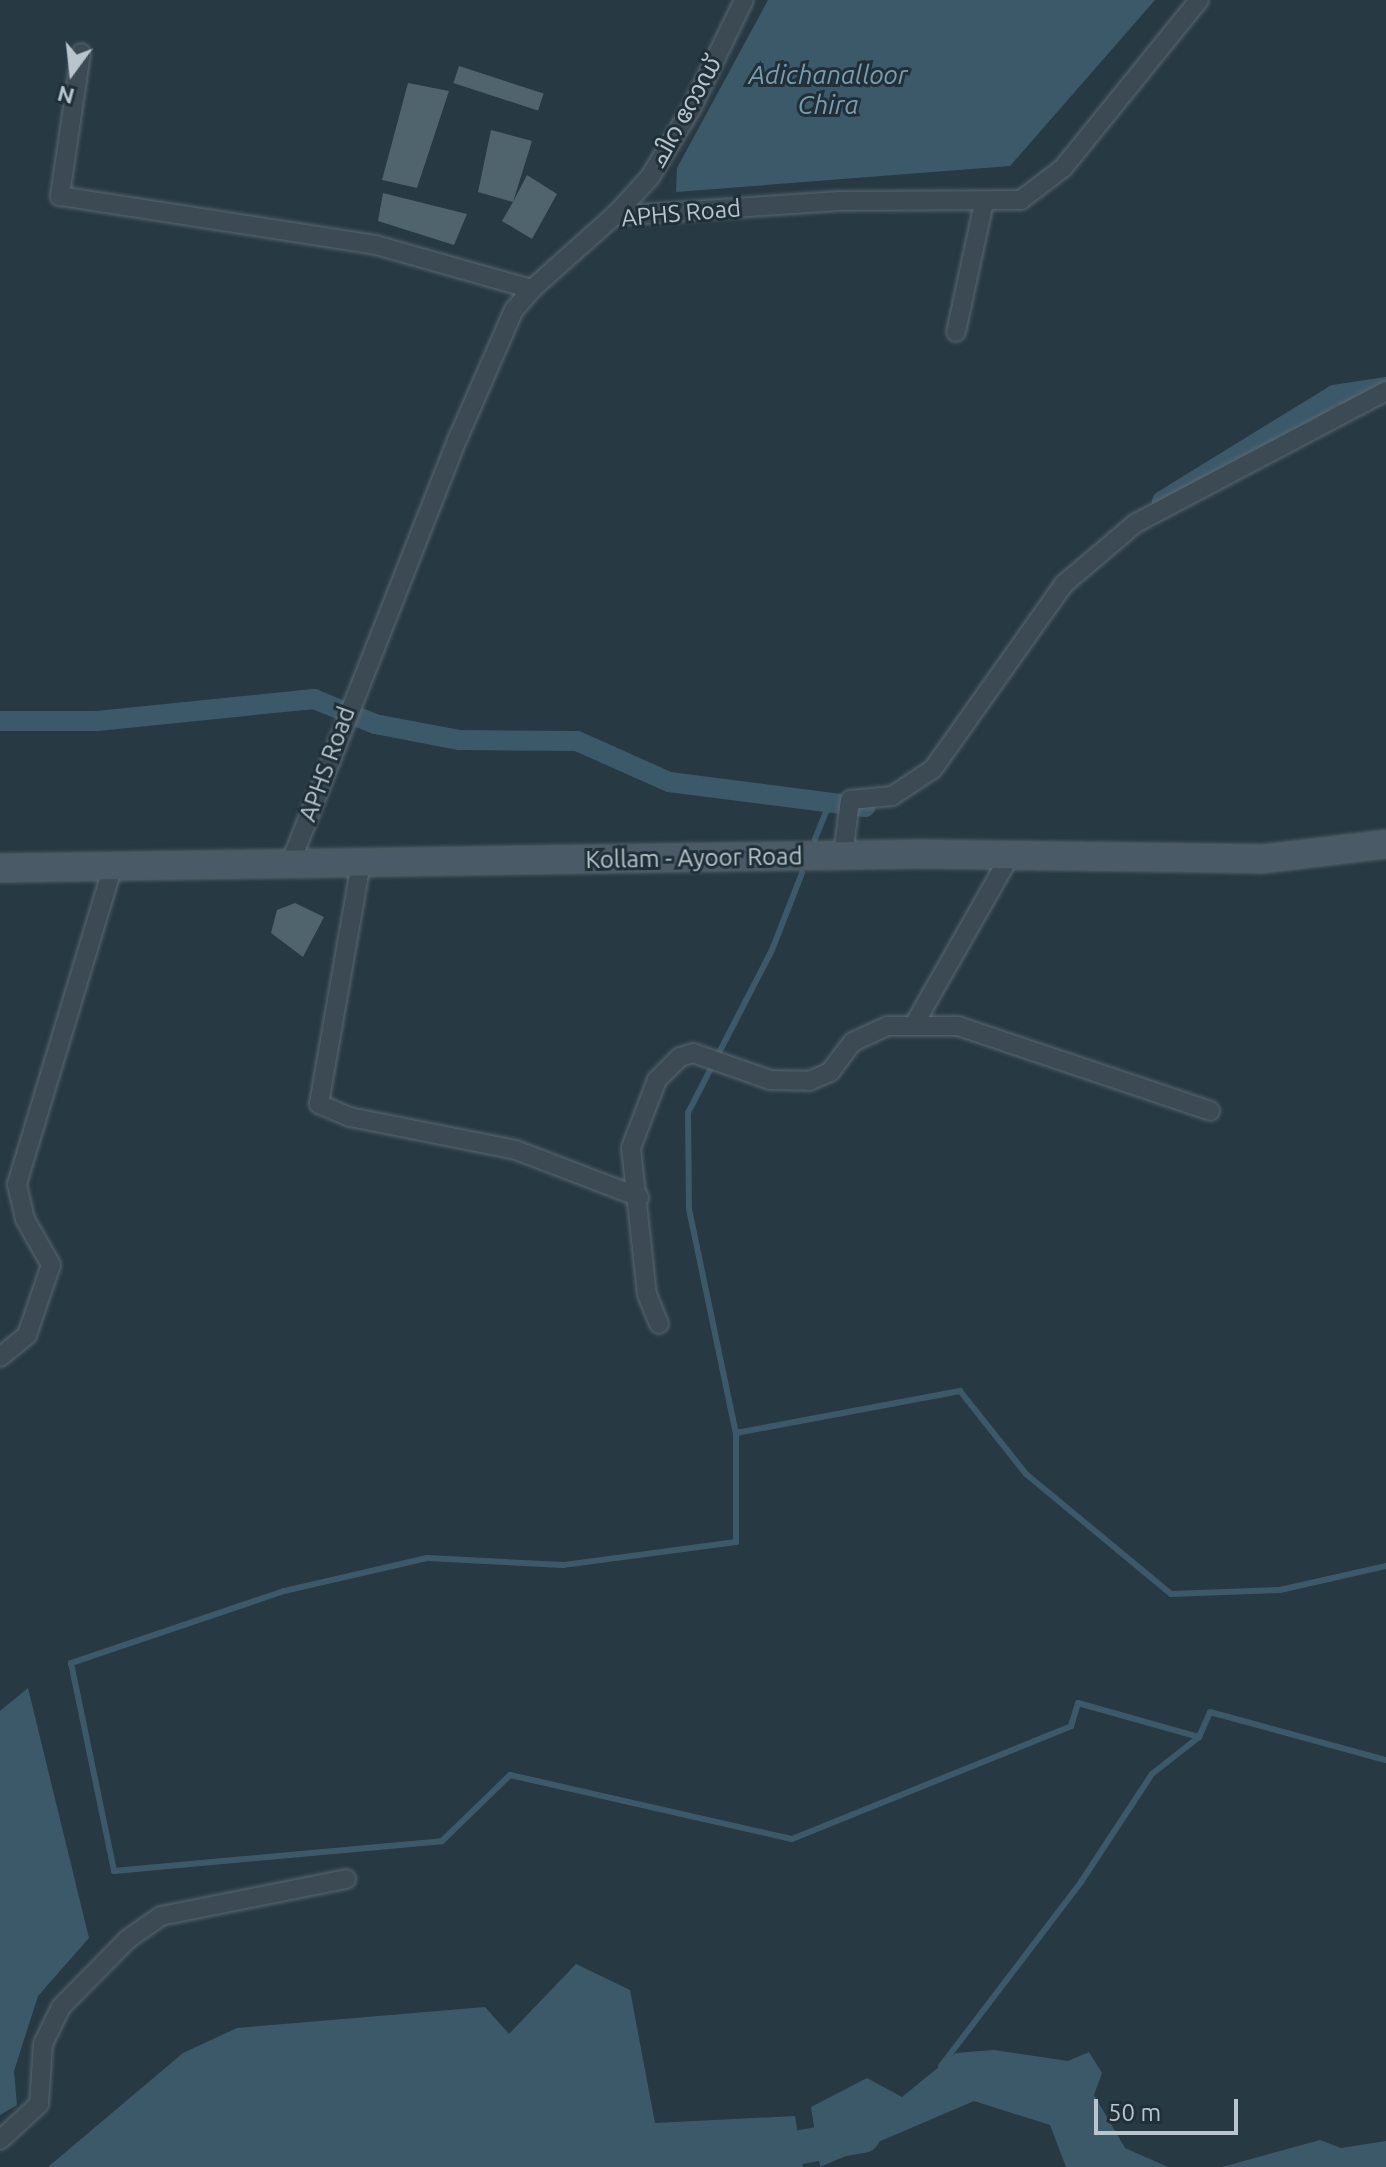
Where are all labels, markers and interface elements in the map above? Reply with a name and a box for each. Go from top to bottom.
north arrow [32,32,112,112]
street label: ചിറ റോഡ് [643,52,727,172]
water label: Adichanalloor Chira [748,59,908,120]
text: N [55,81,77,110]
street label: APHS Road [620,193,742,233]
street label: APHS Road [293,703,361,825]
street label: Kollam - Ayoor Road [585,842,803,874]
scale bar [1098,2083,1242,2133]
text: 50 m [1108,2099,1161,2126]

